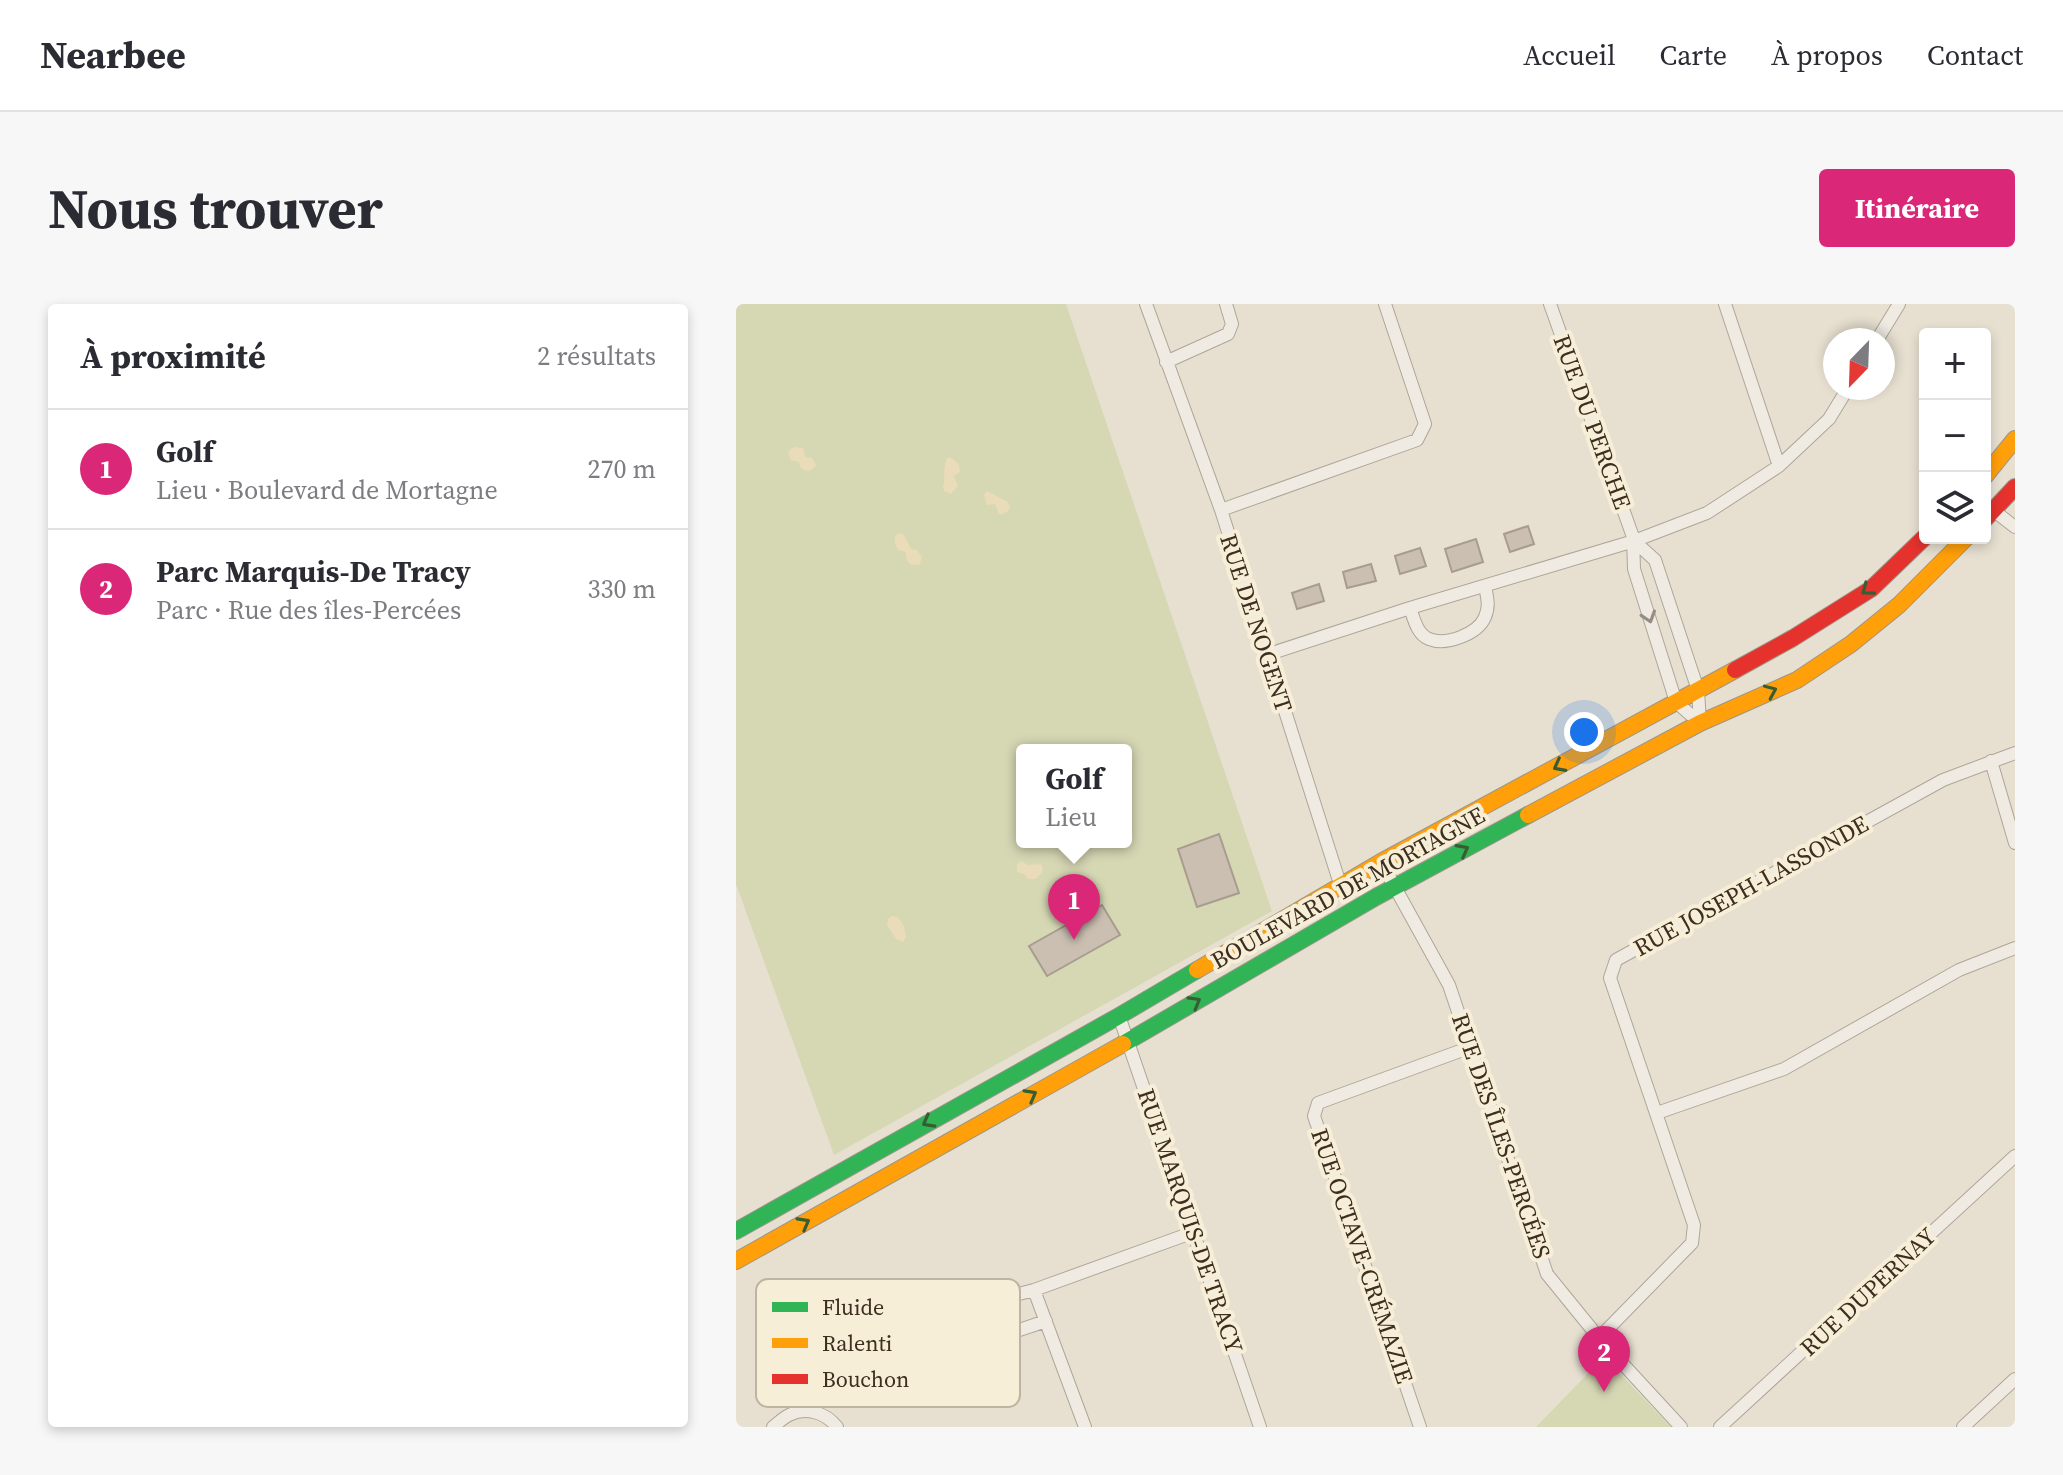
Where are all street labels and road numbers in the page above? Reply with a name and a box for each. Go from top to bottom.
street label: RUE DU PERCHE [1546,330,1639,514]
street label: RUE DE NOGENT [1212,530,1301,717]
street label: BOULEVARD DE MORTAGNE [1205,798,1491,977]
street label: RUE JOSEPH-LASSONDE [1627,807,1874,964]
street label: RUE DES ÎLES-PERCÉES [1444,1009,1559,1263]
street label: RUE MARQUIS-DE TRACY [1130,1084,1251,1357]
street label: RUE OCTAVE-CRÉMAZIE [1303,1124,1422,1388]
street label: RUE DUPERNAY [1792,1220,1943,1363]

